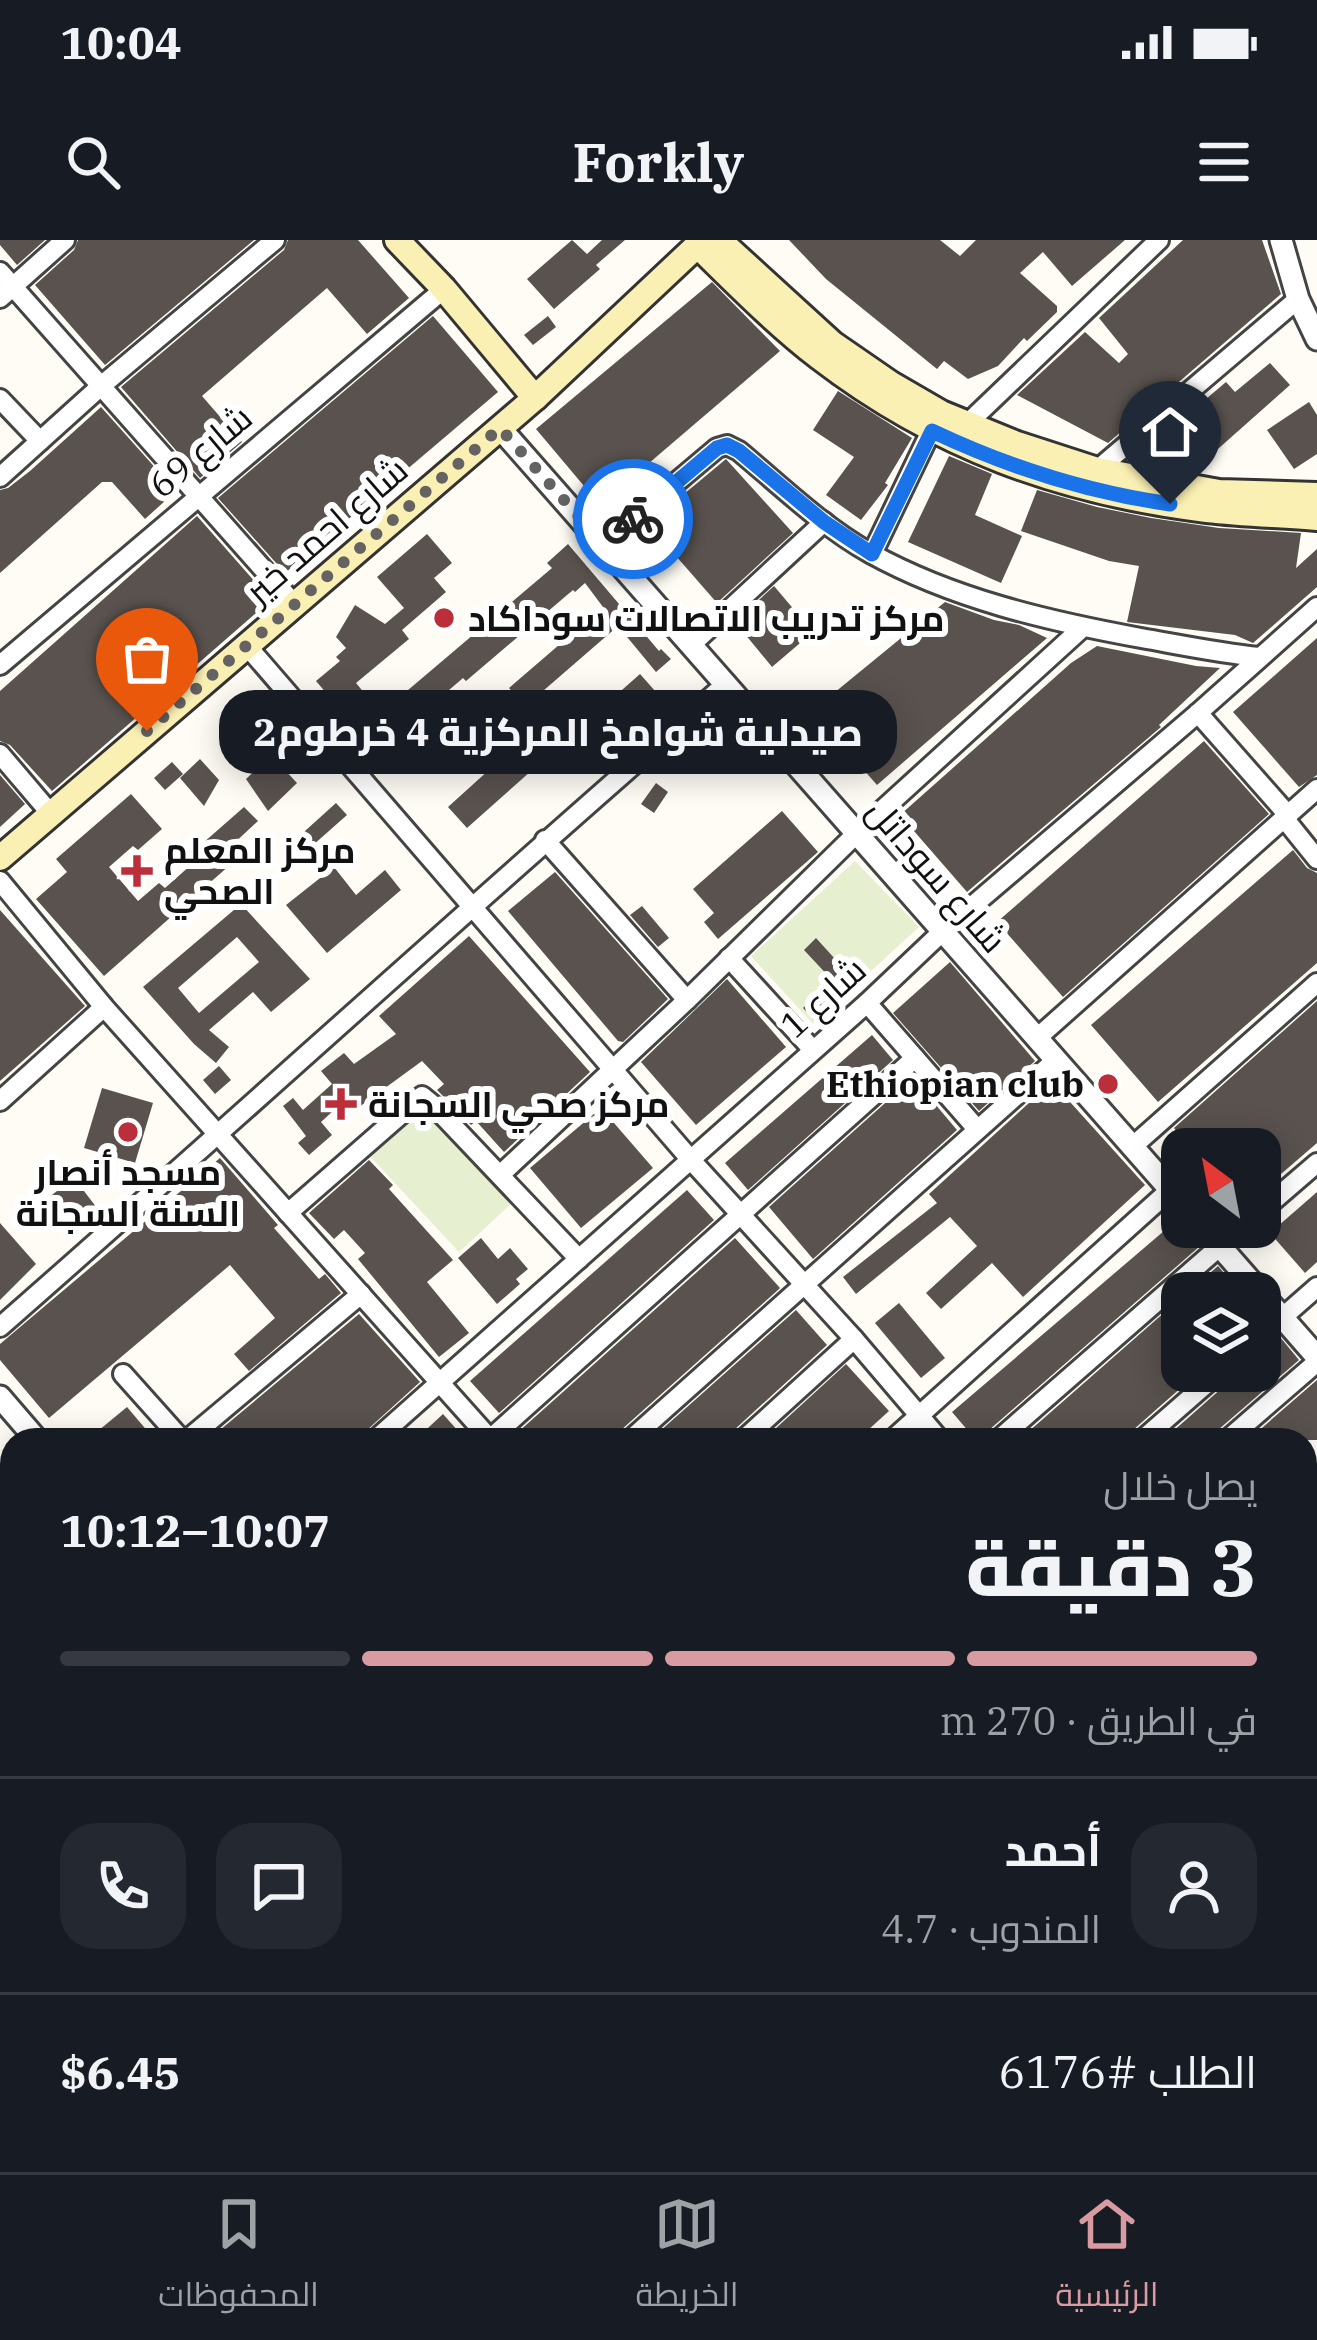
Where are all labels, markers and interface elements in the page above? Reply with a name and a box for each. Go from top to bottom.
text: 10:04 [60,13,182,71]
text: Forkly [573,127,744,197]
icon: search [60,129,126,195]
icon: menu [1191,129,1257,195]
pin [1119,381,1221,504]
street label: شارع 69 [138,394,263,509]
icon: home [1137,399,1203,465]
street label: شارع احمد خير [233,446,418,616]
courier [573,459,693,579]
icon: bike [600,486,666,552]
place label: مركز تدريب الاتصالات سوداكاد [468,594,945,641]
marker: مركز تدريب الاتصالات سوداكاد [431,605,457,631]
pin [96,608,198,731]
icon: bag [114,626,180,692]
callout: صيدلية شوامخ المركزية 4 خرطوم2 [219,689,897,773]
text: صيدلية شوامخ المركزية 4 خرطوم2 [253,706,863,757]
street label: شارع سوداتل [856,787,1018,963]
place label: مركز المعلم الصحي [164,826,356,921]
marker: مركز المعلم الصحي [121,855,153,887]
street label: شارع 1 [770,946,877,1049]
place label: Ethiopian club [826,1060,1084,1107]
marker: Ethiopian club [1095,1071,1121,1097]
place label: مركز صحي السجانة [368,1080,670,1134]
marker: مركز صحي السجانة [325,1088,357,1120]
marker: مسجد أنصار السنة السجانة [115,1119,141,1145]
north arrow [1161,1128,1281,1248]
map controls [1161,1128,1281,1392]
place label: مسجد أنصار السنة السجانة [16,1148,240,1236]
button: layers [1161,1272,1281,1392]
text: يصل خلال [1103,1460,1257,1511]
text: 10:07–10:12 [60,1501,330,1559]
text: 3 دقيقة [966,1516,1257,1617]
text: في الطريق · 270 m [940,1695,1257,1746]
text: أحمد [1005,1820,1101,1878]
button: phone [60,1823,186,1949]
button: chat [216,1823,342,1949]
button: person [1131,1823,1257,1949]
text: المندوب · 4.7 [881,1903,1101,1954]
text: الطلب #6176 [999,2042,1257,2100]
text: $6.45 [60,2043,180,2101]
tab: المحفوظات [158,2191,319,2325]
tab: الخريطة [636,2191,739,2325]
tab: الرئيسية [1055,2191,1159,2325]

